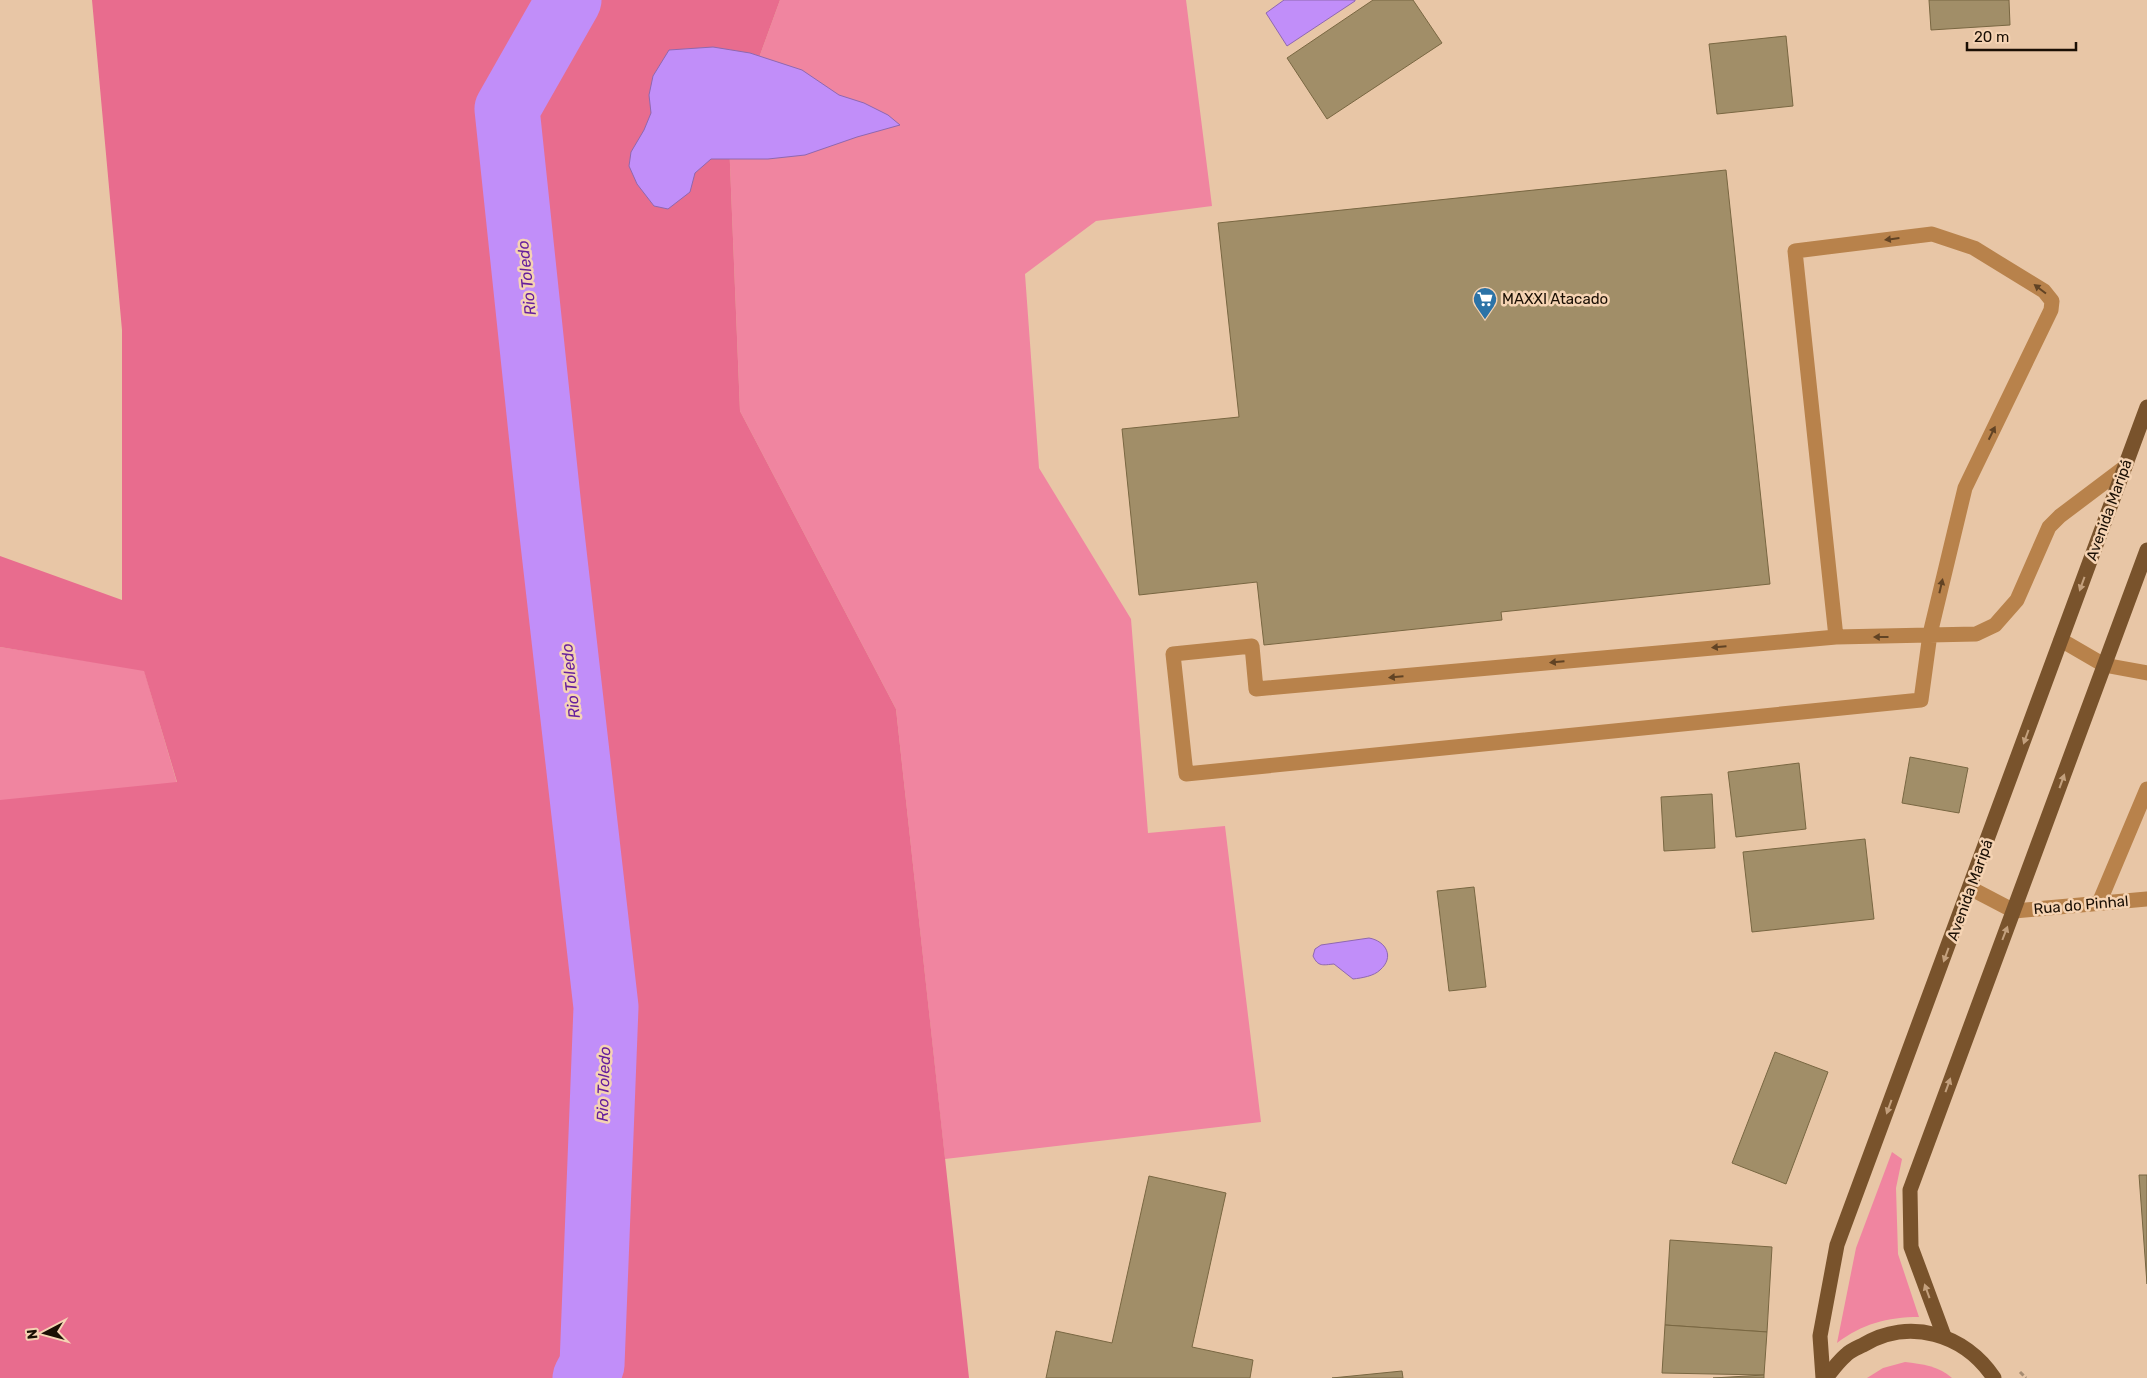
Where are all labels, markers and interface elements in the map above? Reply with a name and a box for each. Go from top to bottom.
scale bar [1967,20,2076,52]
text: 20 m [1974,28,2009,46]
one-way arrow [1883,235,1899,243]
water label: Rio Toledo [513,239,540,316]
one-way arrow [2033,284,2047,294]
supermarket icon: MAXXI Atacado [1472,286,1498,320]
place label: MAXXI Atacado [1502,290,1608,308]
one-way arrow [1988,426,1996,440]
street label: Avenida Maripá [2082,457,2136,563]
one-way arrow [2078,577,2085,592]
one-way arrow [1937,579,1945,594]
one-way arrow [1873,633,1889,641]
water label: Rio Toledo [557,642,584,719]
one-way arrow [1711,644,1727,652]
one-way arrow [1549,658,1565,666]
one-way arrow [1387,673,1403,681]
one-way arrow [2022,730,2030,745]
one-way arrow [2058,773,2066,788]
street label: Avenida Maripá [1943,837,1997,943]
street label: Rua do Pinhal [2033,892,2129,918]
one-way arrow [2002,926,2010,940]
one-way arrow [1942,948,1950,963]
water label: Rio Toledo [593,1046,614,1122]
one-way arrow [1945,1078,1953,1093]
one-way arrow [1885,1100,1892,1115]
one-way arrow [1923,1283,1930,1298]
north arrow [20,1308,70,1358]
text: N [24,1328,42,1340]

